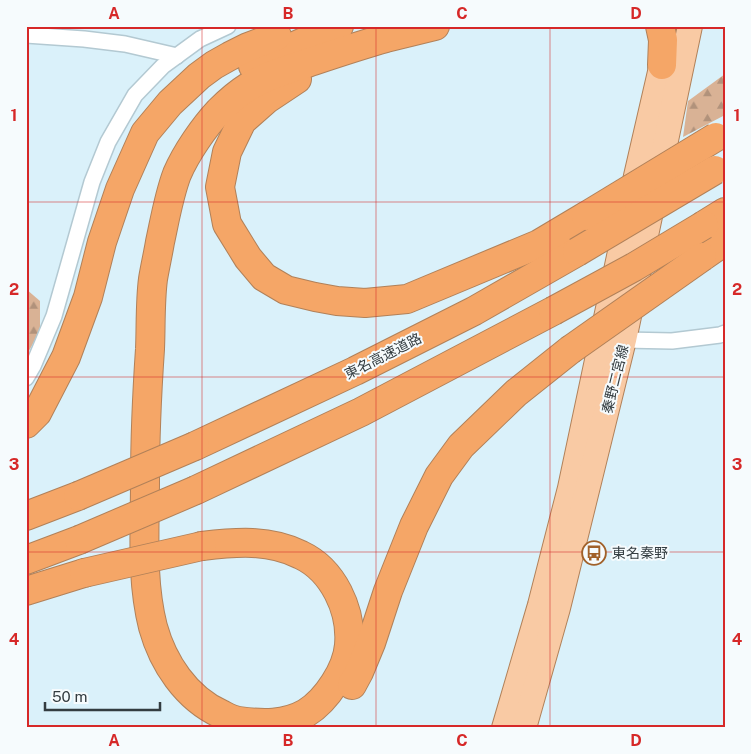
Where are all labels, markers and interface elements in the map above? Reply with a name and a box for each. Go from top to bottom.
text: A [108,4,120,23]
text: B [283,4,294,23]
text: C [456,4,468,23]
text: D [630,4,642,23]
text: 1 [11,106,17,125]
text: 1 [734,106,740,125]
text: 2 [9,280,19,299]
text: 2 [732,280,742,299]
street label: 東名高速道路 [342,330,424,382]
street label: 秦野二宮線 [599,343,631,415]
text: 3 [9,455,19,474]
text: 3 [732,455,742,474]
bus stop icon: 東名秦野 [581,540,607,566]
place label: 東名秦野 [612,545,668,561]
text: 4 [9,630,20,649]
text: 4 [732,630,743,649]
scale bar [45,679,160,711]
text: 50 m [52,688,87,705]
text: A [108,731,120,750]
text: B [283,731,294,750]
text: C [456,731,468,750]
text: D [630,731,642,750]

